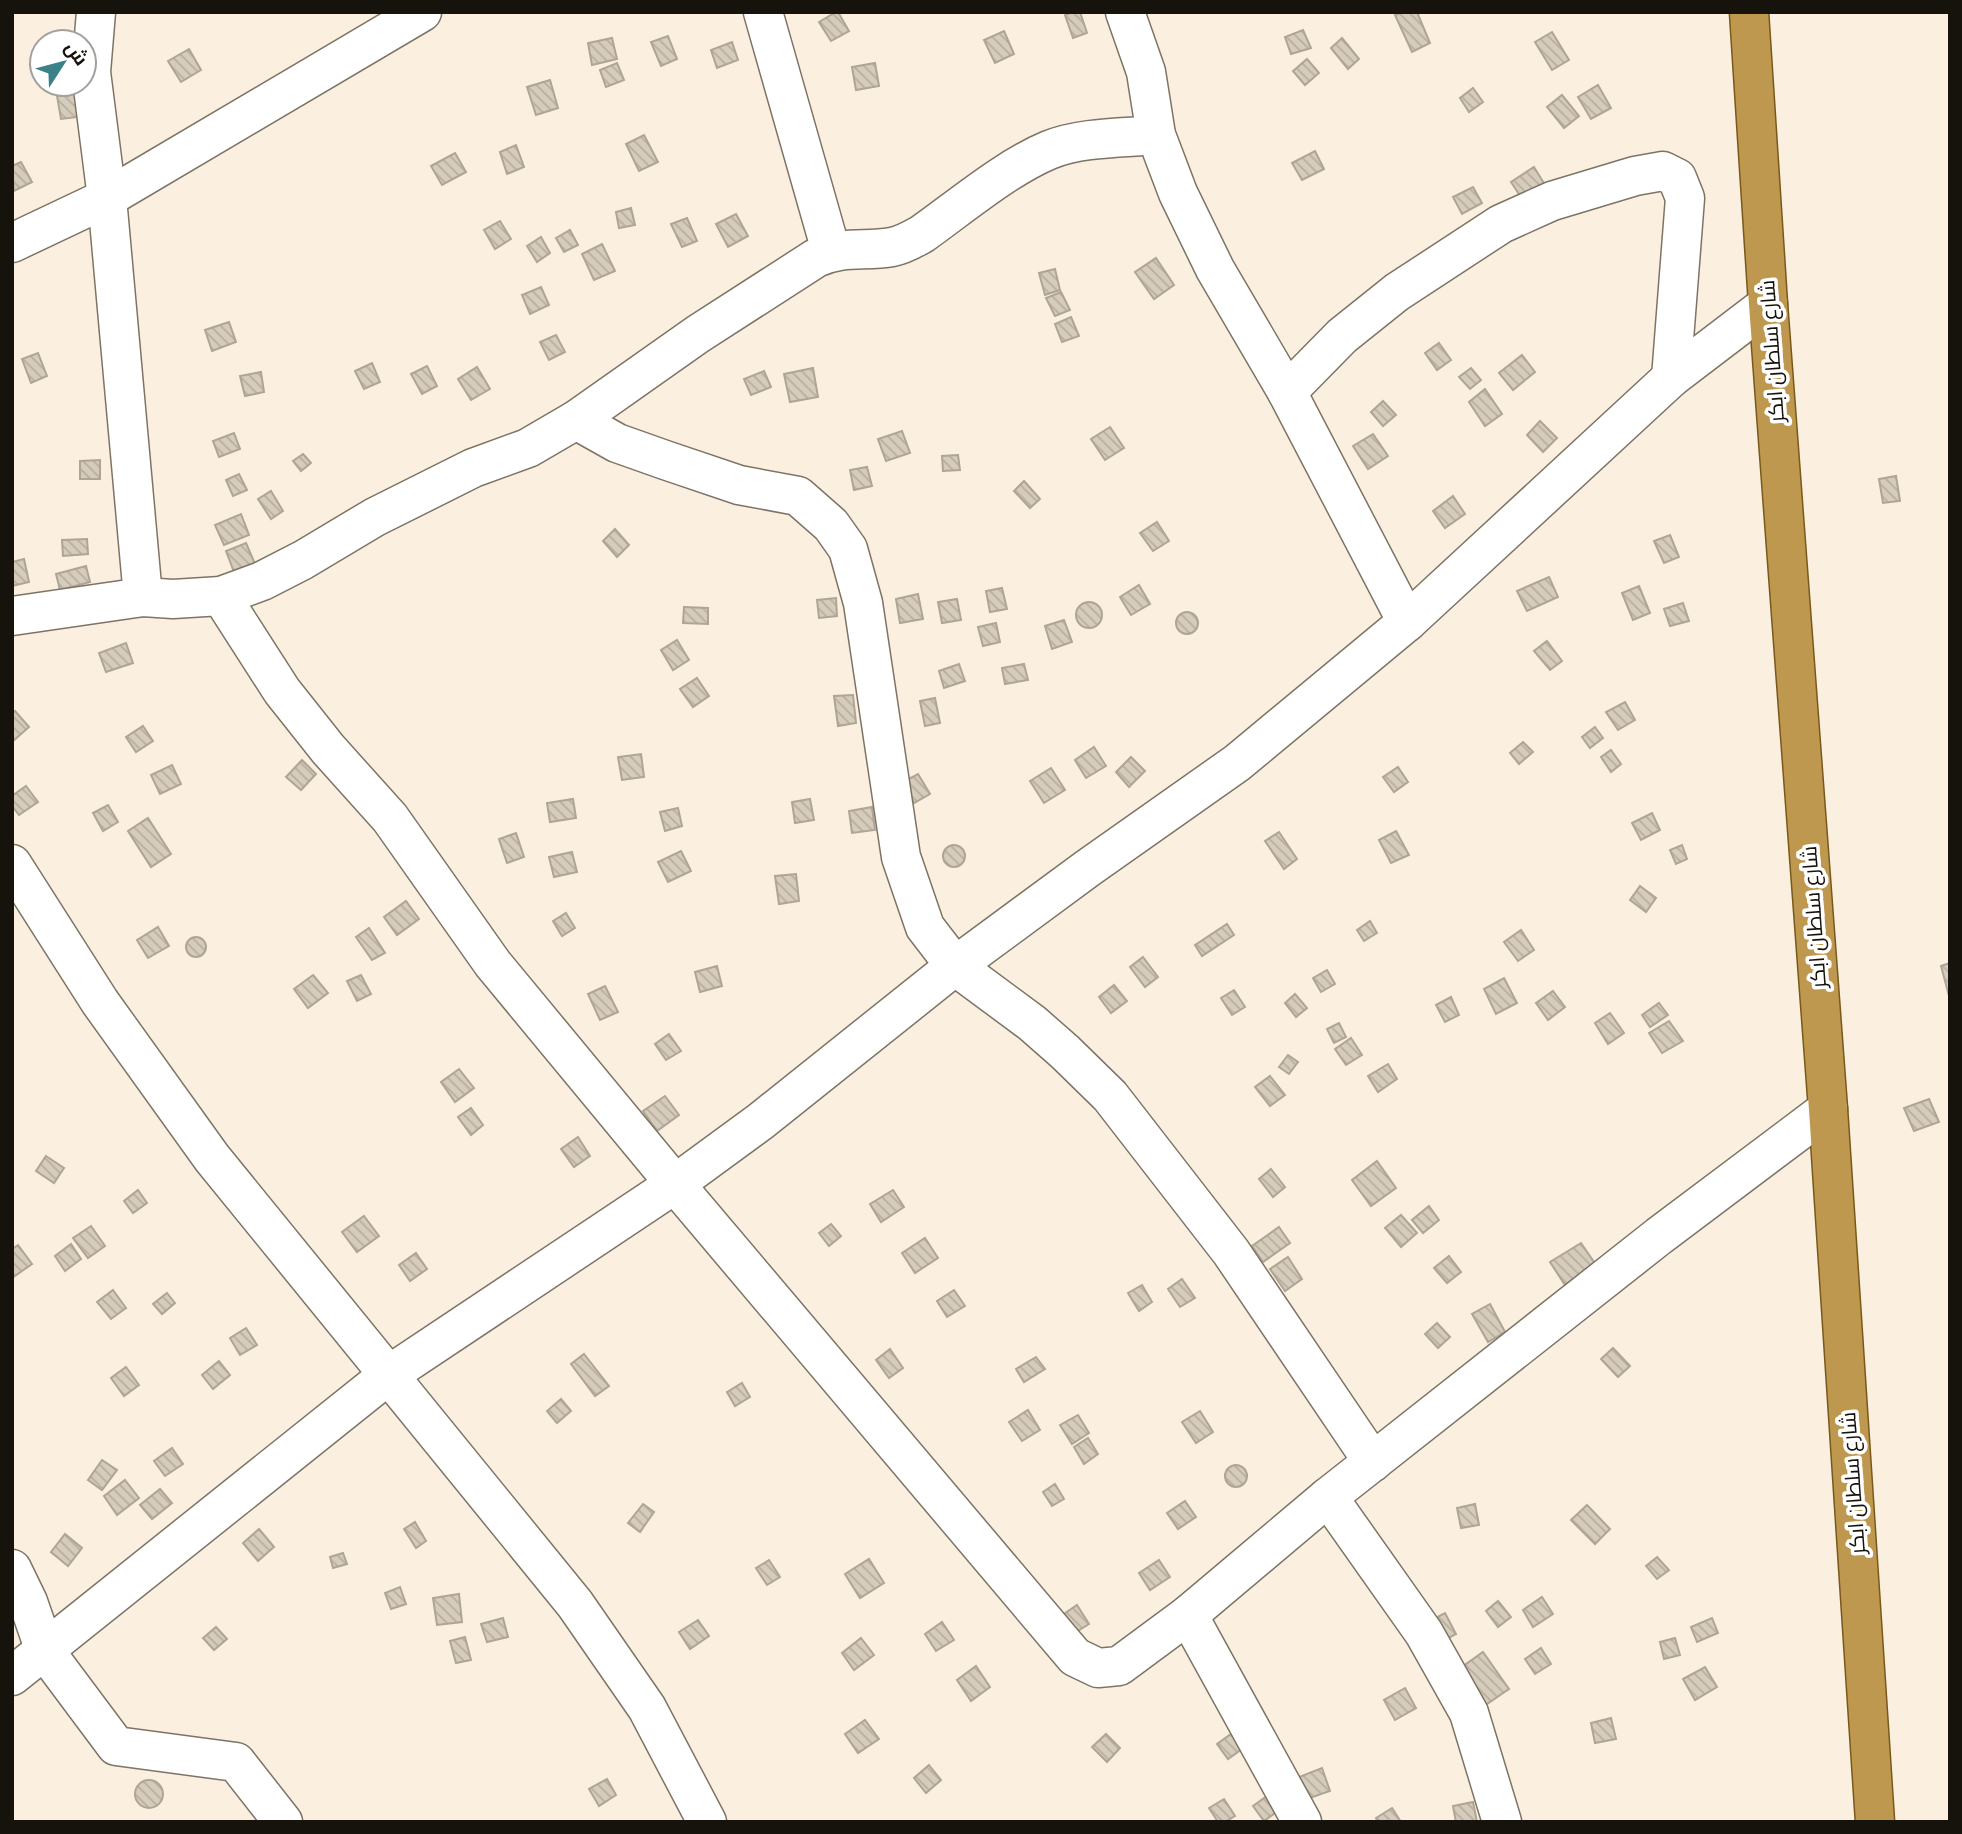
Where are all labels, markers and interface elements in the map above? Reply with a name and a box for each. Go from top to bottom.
north arrow [28,28,98,98]
text: ش [59,36,94,71]
street label: شارع سلطان ابكر [1752,279,1791,424]
street label: شارع سلطان ابكر [1794,845,1833,990]
street label: شارع سلطان ابكر [1833,1411,1872,1556]

